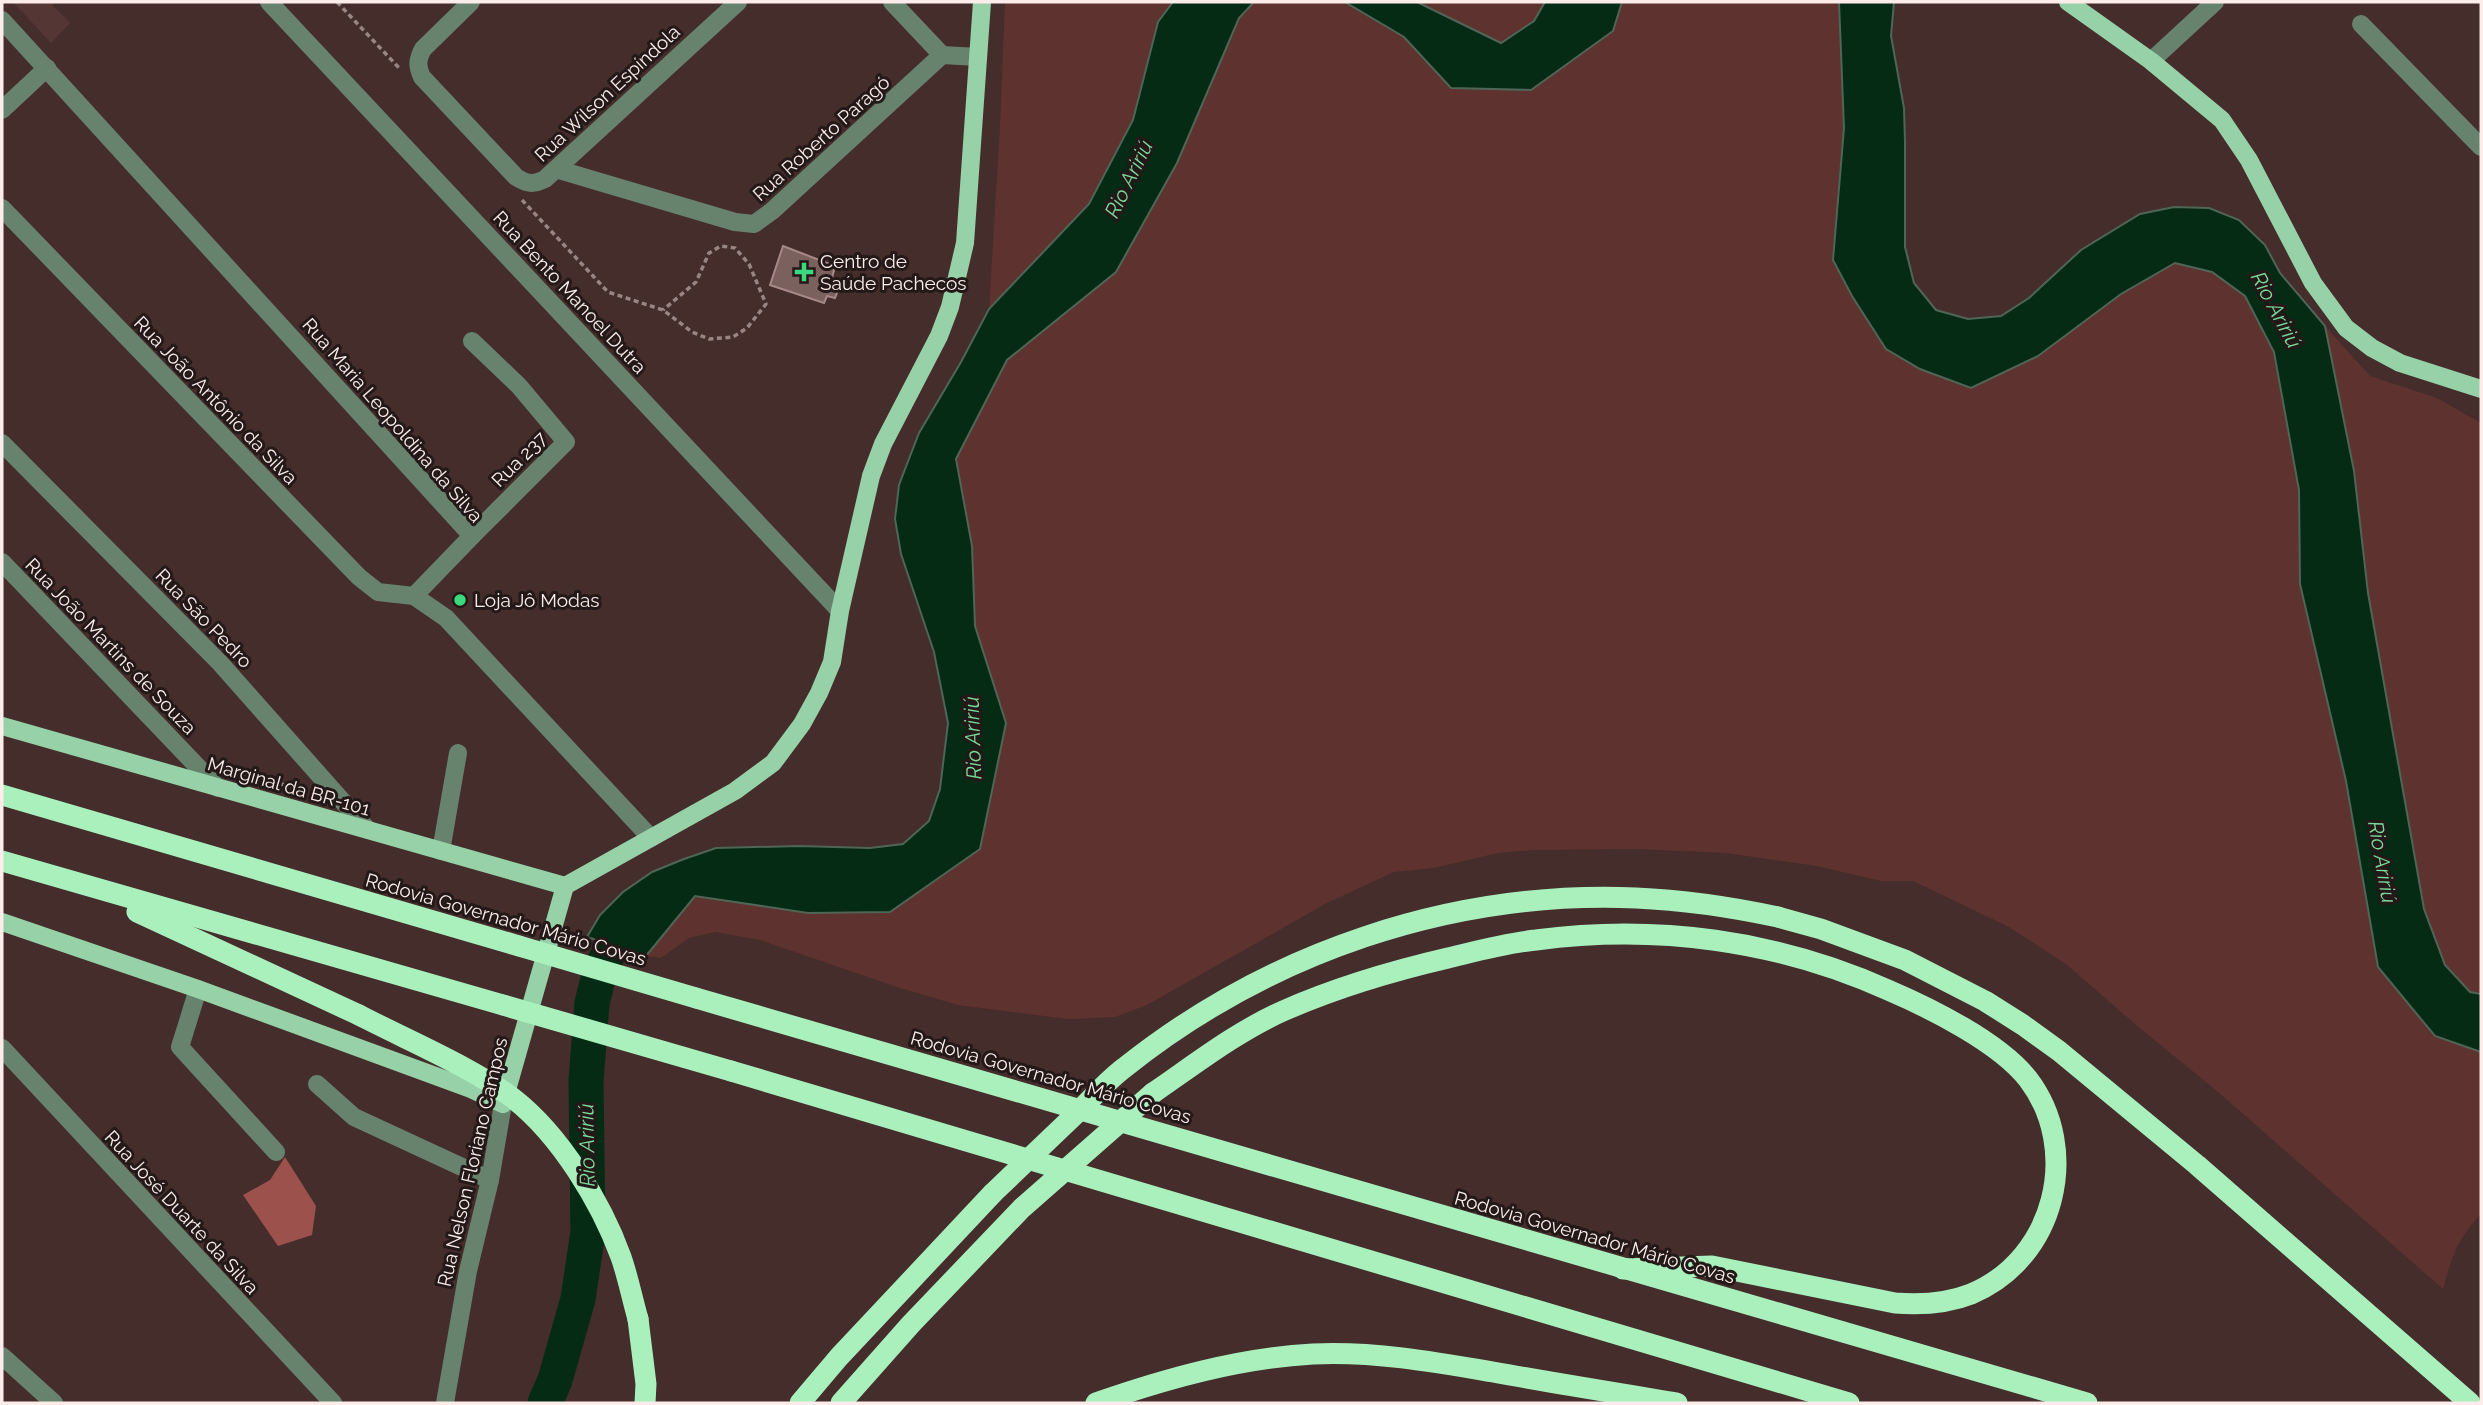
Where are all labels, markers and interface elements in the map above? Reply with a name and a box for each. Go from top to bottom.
street label: Rua Wilson Espíndola [530,20,684,166]
street label: Rua Roberto Paragó [748,71,894,205]
water label: Rio Aririú [1099,136,1158,222]
street label: Rua Bento Manoel Dutra [489,206,651,378]
place label: Centro de Saúde Pachecos [820,250,967,294]
marker: Centro de Saúde Pachecos [794,262,814,282]
water label: Rio Aririú [2246,267,2307,352]
street label: Rua João Antônio da Silva [130,311,302,489]
street label: Rua Maria Leopoldina da Silva [298,313,488,527]
street label: Rua 237 [487,427,551,491]
street label: Rua João Martins de Souza [21,554,201,738]
street label: Rua São Pedro [151,564,257,672]
place label: Loja Jô Modas [474,589,599,611]
marker: Loja Jô Modas [452,592,468,608]
water label: Rio Aririú [959,696,986,780]
street label: Marginal da BR-101 [205,752,373,820]
water label: Rio Aririú [2363,819,2402,905]
street label: Rodovia Governador Mário Covas [363,868,649,970]
street label: Rodovia Governador Mário Covas [908,1026,1194,1128]
street label: Rua Nelson Floriano Campos [433,1035,511,1289]
water label: Rio Aririú [573,1103,600,1187]
street label: Rua José Duarte da Silva [100,1126,264,1298]
street label: Rodovia Governador Mário Covas [1452,1186,1738,1288]

